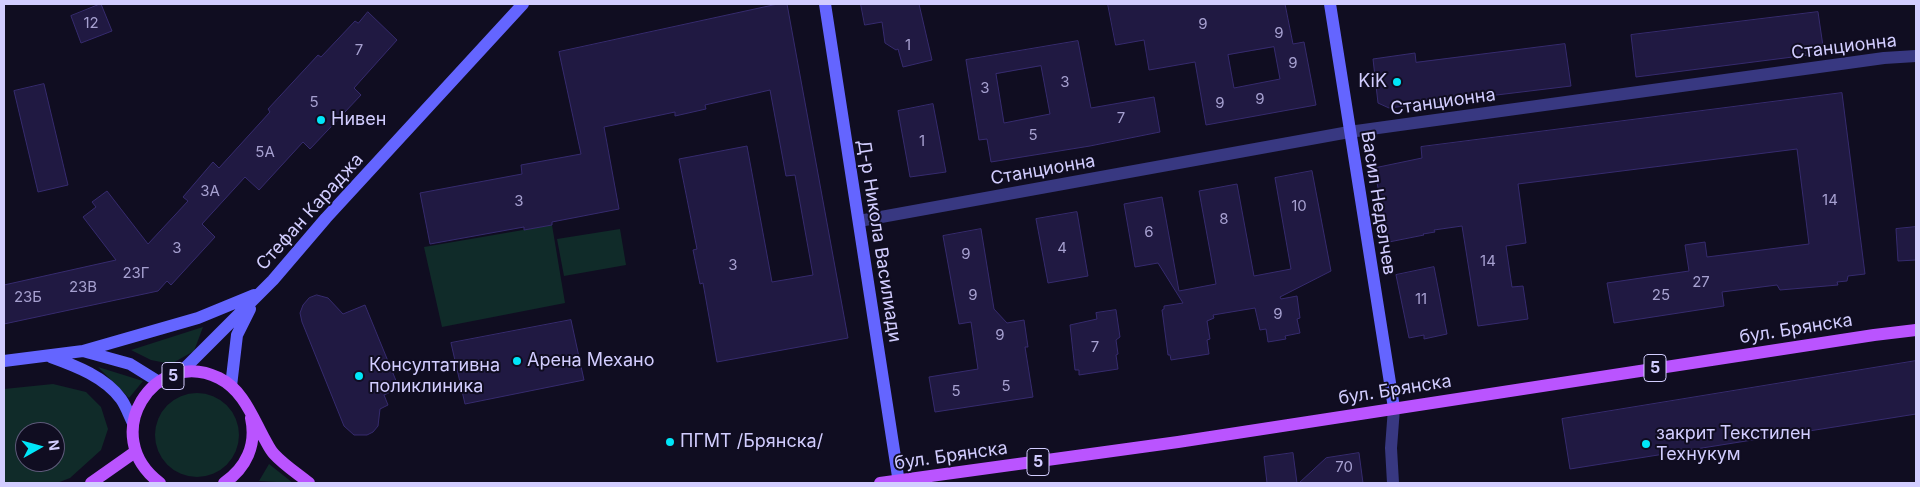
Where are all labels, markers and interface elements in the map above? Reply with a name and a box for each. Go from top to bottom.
house number: 12 [83,14,99,32]
house number: 9 [1198,15,1208,33]
house number: 9 [1274,24,1284,42]
street label: Станционна [1790,30,1898,64]
house number: 1 [905,36,911,54]
house number: 7 [355,41,363,59]
house number: 9 [1288,54,1298,72]
place label: KiK [1358,71,1387,93]
house number: 3 [1060,73,1070,91]
marker: KiK [1391,76,1403,88]
house number: 3 [980,79,990,97]
street label: Станционна [1389,84,1497,120]
house number: 9 [1255,90,1265,108]
house number: 5 [309,93,319,111]
house number: 9 [1215,94,1225,112]
place label: Нивен [331,109,386,131]
house number: 7 [1117,109,1125,127]
marker: Нивен [315,114,327,126]
house number: 5 [1028,126,1038,144]
street label: Васил Неделчев [1356,130,1400,276]
house number: 1 [919,132,925,150]
street label: Д-р Никола Василиади [852,138,906,344]
house number: 5А [255,143,275,161]
street label: Стефан Караджа [252,149,368,275]
street label: Станционна [989,150,1097,190]
house number: 3А [200,182,220,200]
house number: 14 [1822,191,1838,209]
house number: 3 [514,192,524,210]
house number: 10 [1291,197,1307,215]
house number: 8 [1219,210,1229,228]
house number: 6 [1144,223,1154,241]
house number: 3 [172,239,182,257]
house number: 4 [1057,239,1067,257]
house number: 9 [961,245,971,263]
house number: 14 [1480,252,1496,270]
house number: 3 [728,256,738,274]
house number: 23Г [122,264,150,282]
house number: 27 [1692,273,1710,291]
house number: 23В [69,278,97,296]
house number: 9 [968,286,978,304]
house number: 25 [1652,286,1670,304]
house number: 23Б [14,288,42,306]
house number: 11 [1415,290,1427,308]
house number: 9 [1273,305,1283,323]
street label: бул. Брянска [1738,309,1854,349]
house number: 9 [995,326,1005,344]
house number: 7 [1091,338,1099,356]
place label: Арена Механо [527,350,654,372]
road number: 5 [1644,354,1666,382]
place label: Консултативна поликлиника [369,355,500,398]
marker: Арена Механо [511,355,523,367]
road number: 5 [162,362,184,390]
marker: Консултативна поликлиника [353,370,365,382]
street label: бул. Брянска [1337,370,1453,410]
house number: 5 [1001,377,1011,395]
house number: 5 [951,382,961,400]
north arrow [15,422,65,472]
place label: закрит Текстилен Технукум [1656,423,1811,466]
place label: ПГМТ /Брянска/ [680,431,823,453]
marker: ПГМТ /Брянска/ [664,436,676,448]
street label: бул. Брянска [893,437,1009,475]
marker: закрит Текстилен Технукум [1640,438,1652,450]
text: N [45,439,63,452]
road number: 5 [1027,448,1049,476]
house number: 70 [1335,458,1353,476]

